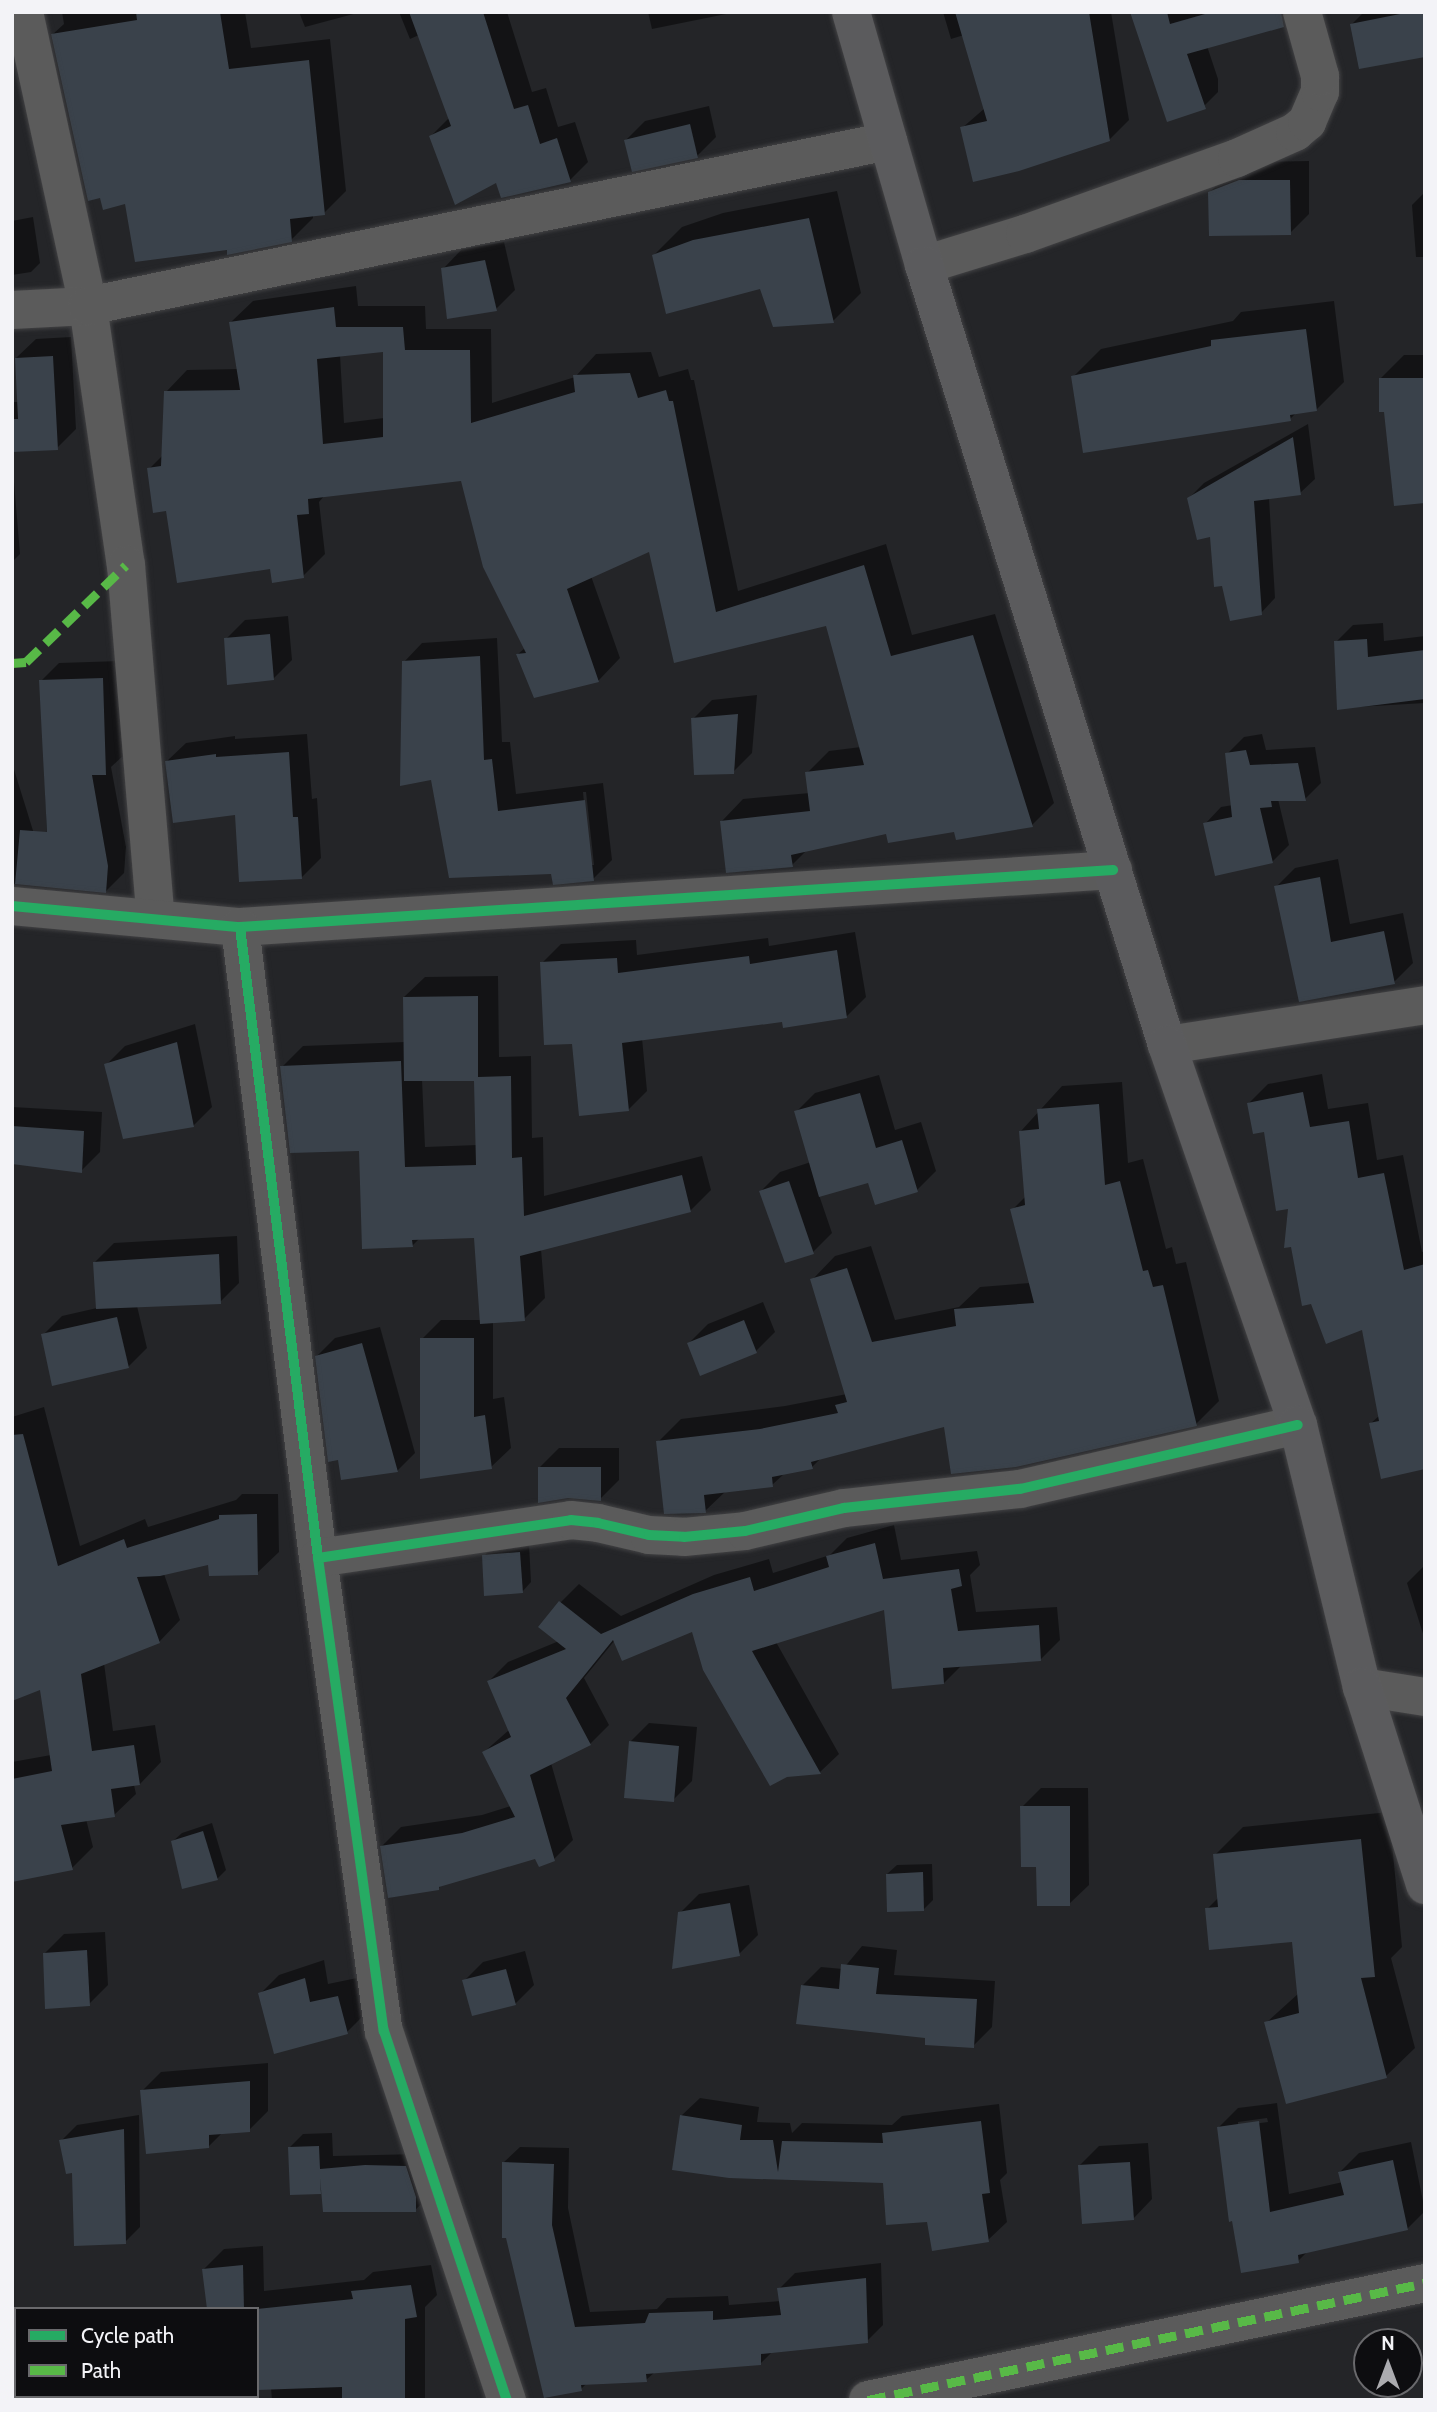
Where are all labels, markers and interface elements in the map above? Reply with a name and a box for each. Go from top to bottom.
legend [14,2307,259,2398]
text: Cycle path [81,2323,174,2348]
north arrow [1353,2328,1423,2398]
text: N [1381,2332,1395,2355]
text: Path [81,2358,121,2383]

